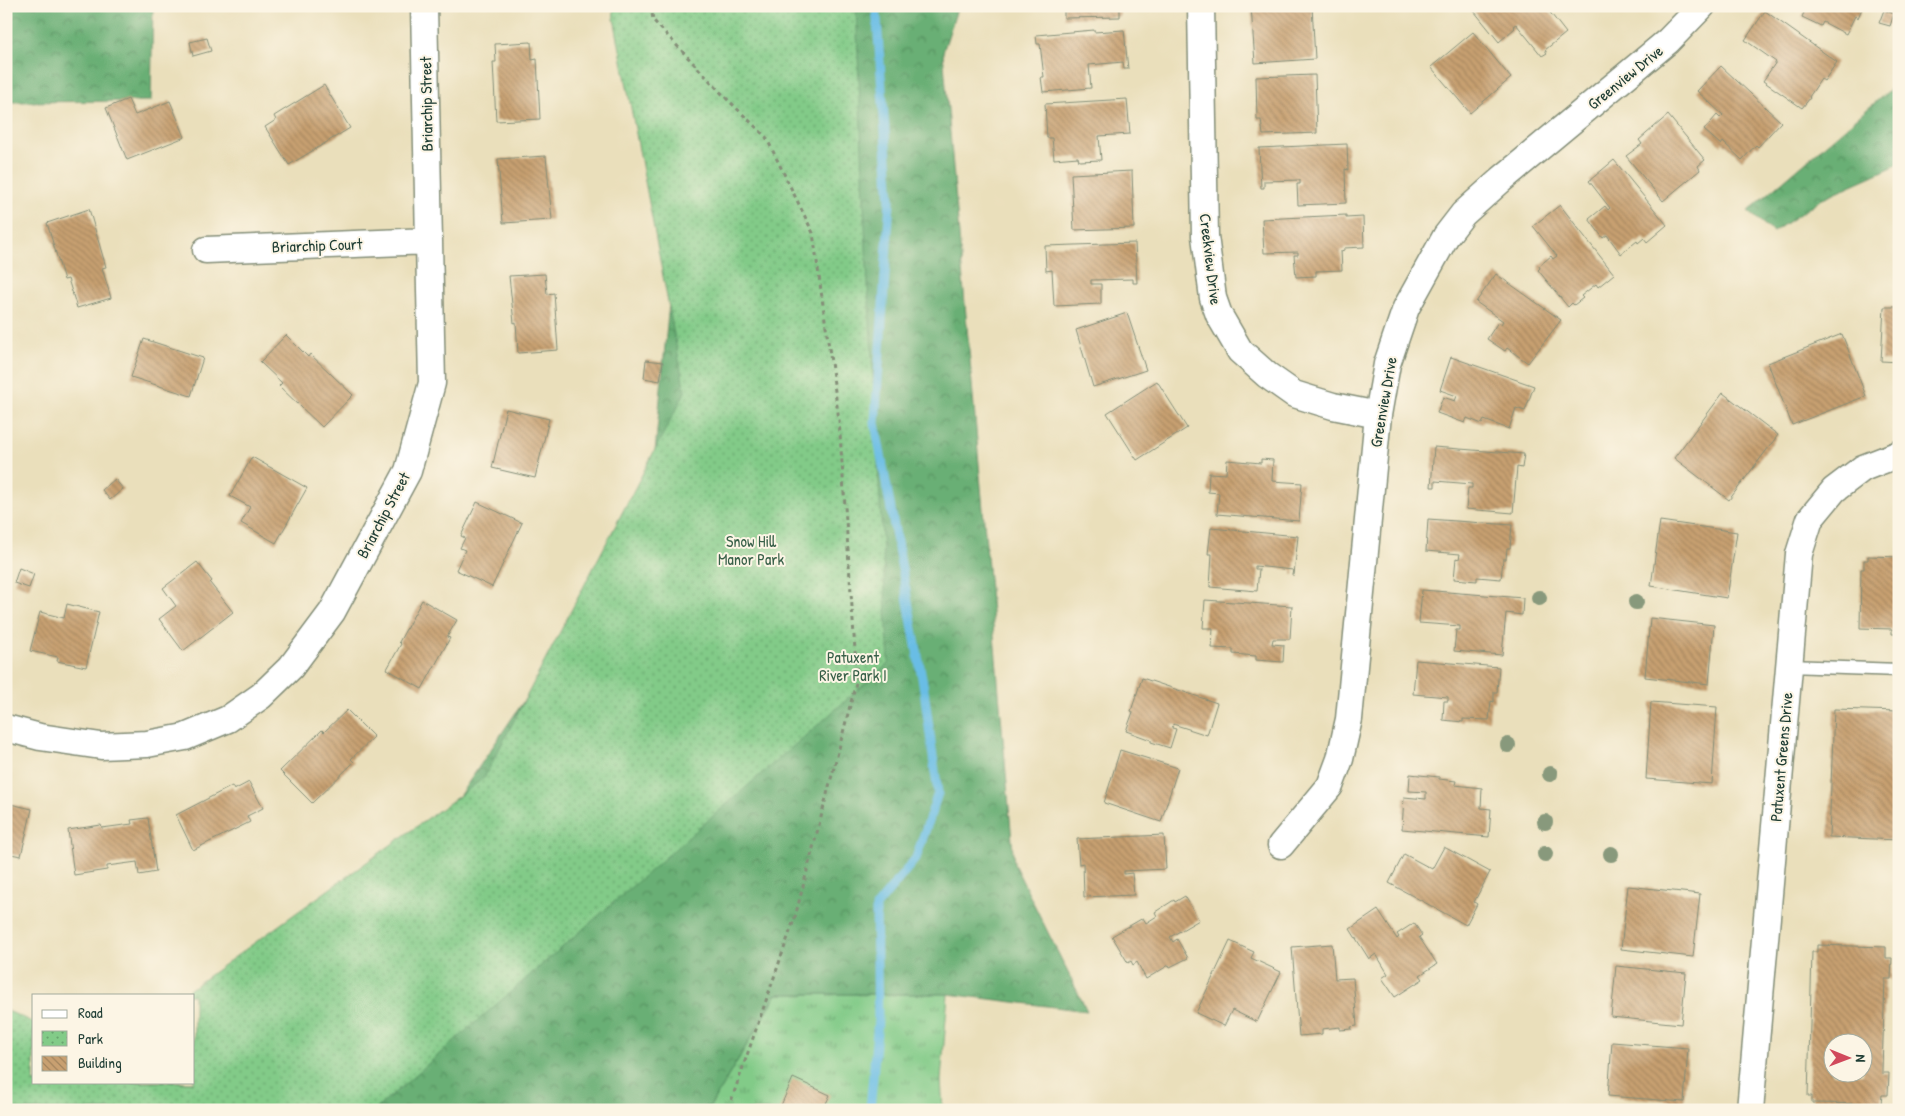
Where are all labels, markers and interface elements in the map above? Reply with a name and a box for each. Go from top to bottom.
street label: Greenview Drive [1583,39,1668,114]
street label: Briarchip Street [414,56,438,151]
street label: Creekview Drive [1194,212,1228,307]
street label: Briarchip Court [271,232,363,258]
street label: Greenview Drive [1364,354,1402,449]
street label: Briarchip Street [351,468,415,562]
park label: Snow Hill Manor Park [718,530,784,570]
park label: Patuxent River Park I [819,646,887,686]
street label: Patuxent Greens Drive [1764,691,1798,823]
legend [32,994,195,1084]
text: Road [78,1002,103,1023]
text: Park [78,1028,103,1049]
north arrow [1822,1034,1872,1084]
text: Building [78,1052,122,1073]
text: N [1852,1054,1871,1063]

